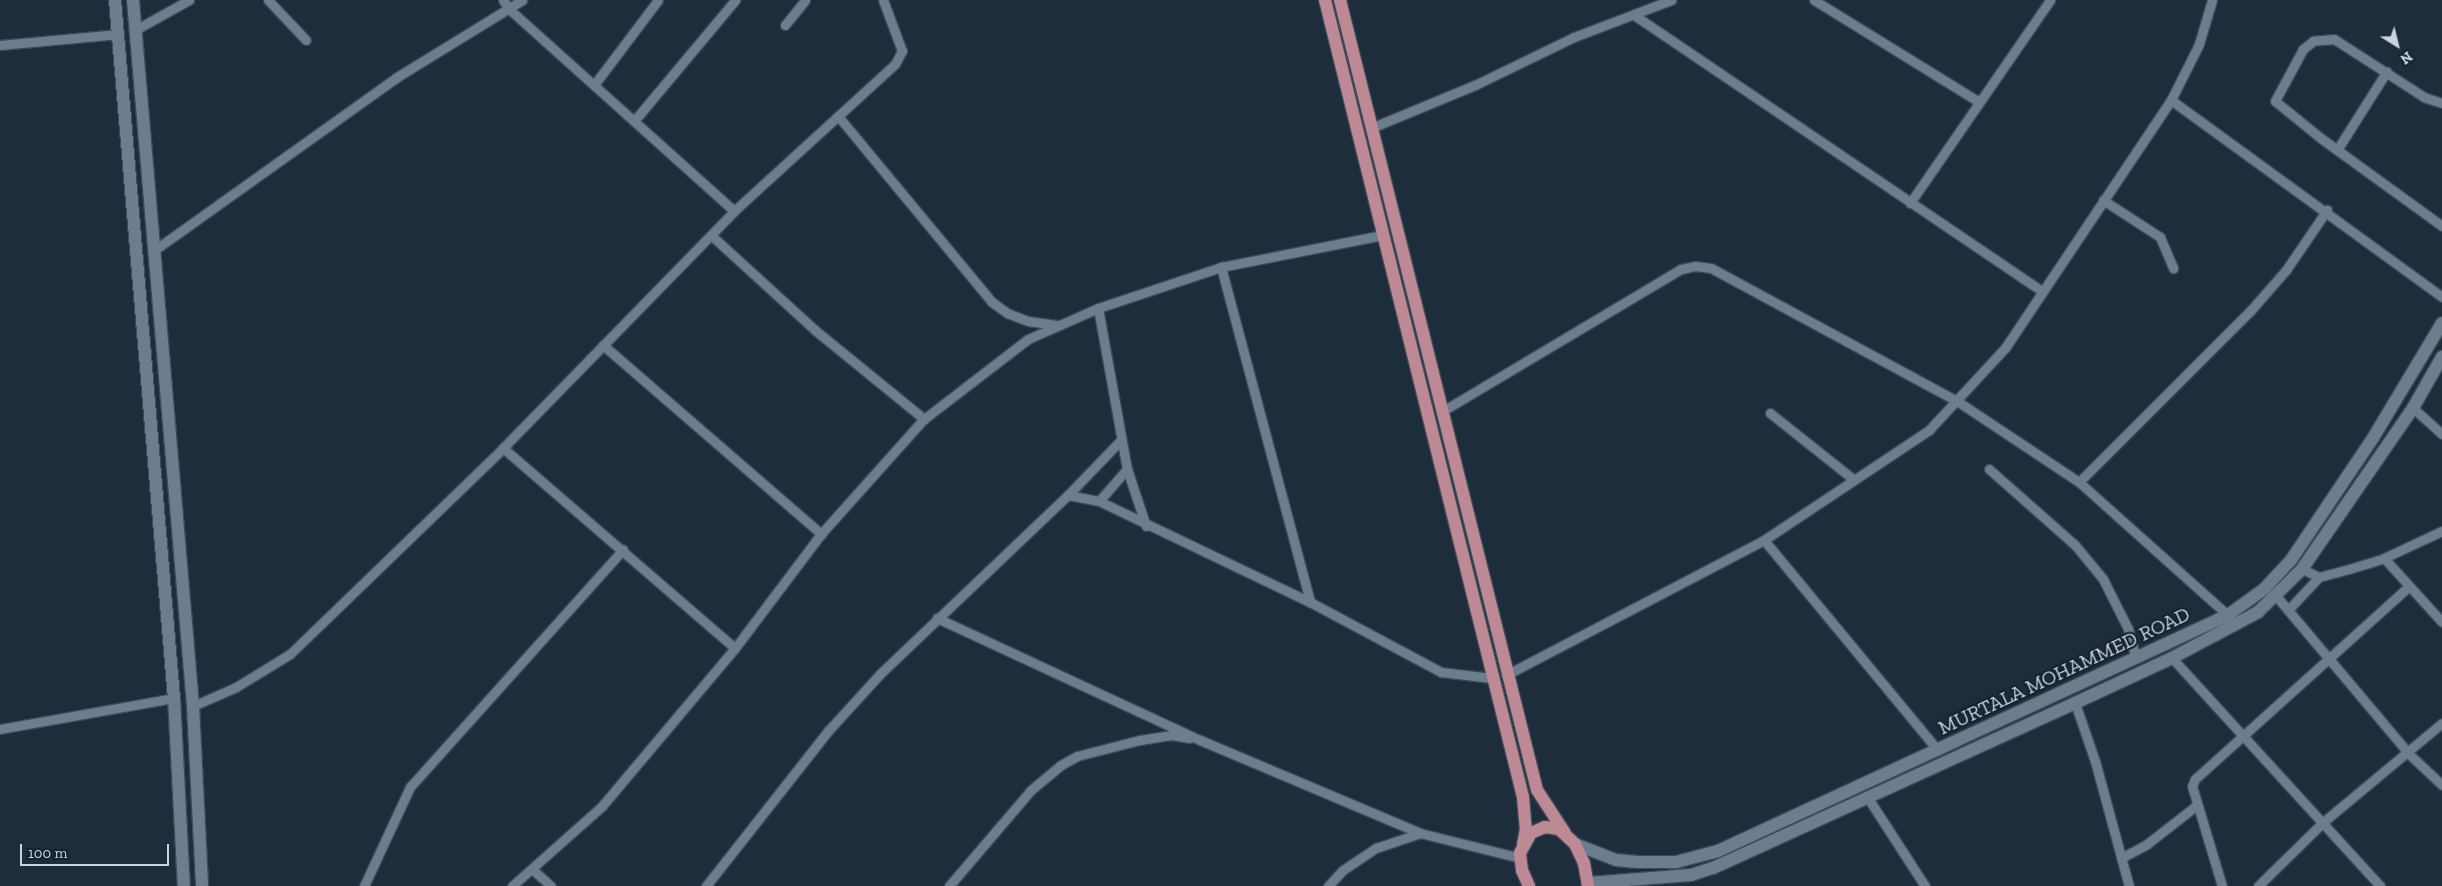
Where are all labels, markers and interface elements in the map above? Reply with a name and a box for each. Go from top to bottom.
north arrow [2372,20,2422,70]
text: N [2397,48,2415,68]
street label: MURTALA MOHAMMED ROAD [1934,602,2194,740]
scale bar [22,834,171,866]
text: 100 m [28,844,67,862]

